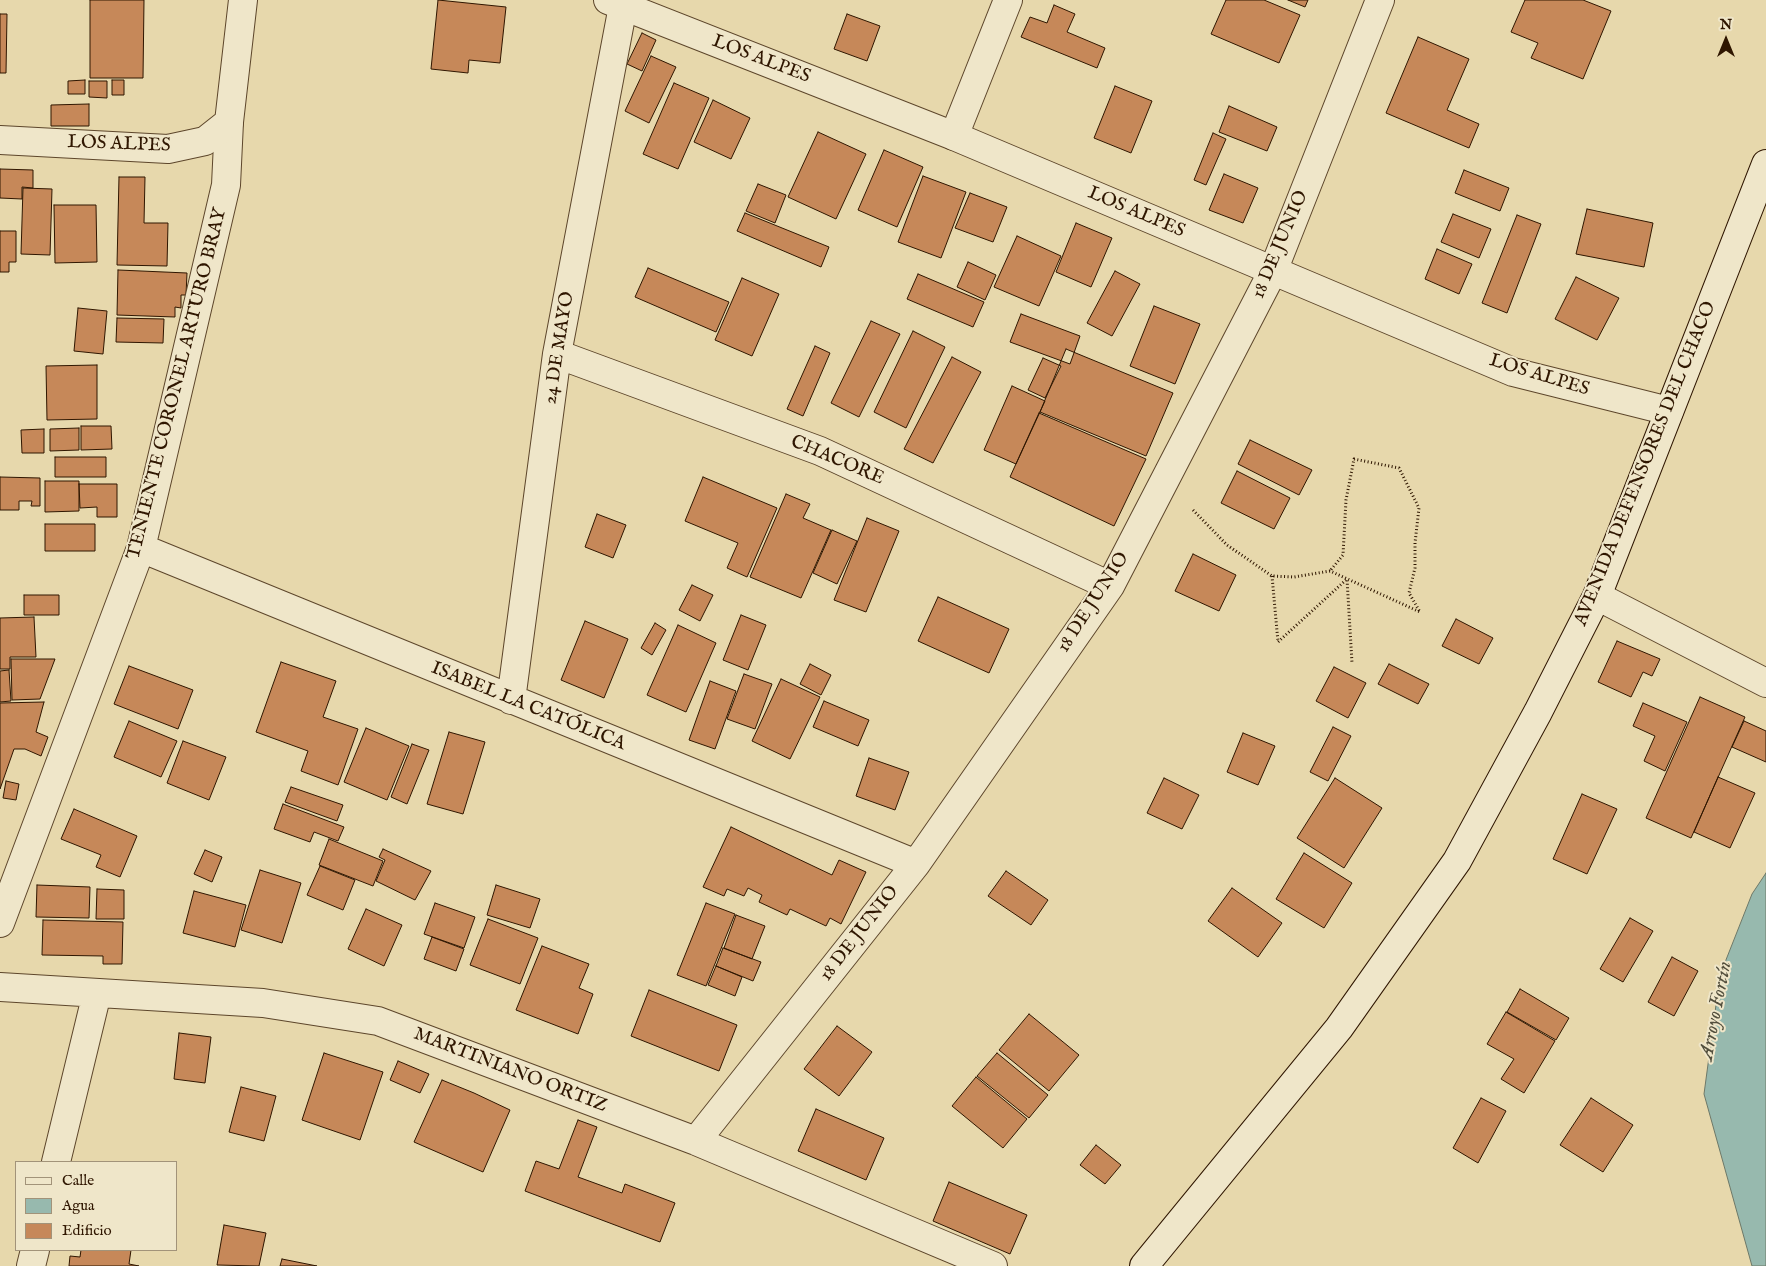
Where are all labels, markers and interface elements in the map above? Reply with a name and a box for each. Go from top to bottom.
north arrow [1701,15,1751,65]
text: N [1720,16,1732,34]
street label: LOS ALPES [709,31,813,89]
street label: LOS ALPES [67,132,171,158]
street label: LOS ALPES [1084,182,1188,244]
street label: 18 DE JUNIO [1248,188,1314,302]
street label: TENIENTE CORONEL ARTURO BRAY [123,206,233,562]
street label: 24 DE MAYO [540,290,580,406]
street label: AVENIDA DEFENSORES DEL CHACO [1570,298,1722,630]
street label: LOS ALPES [1486,350,1592,402]
street label: CHACORE [787,431,887,491]
street label: 18 DE JUNIO [1053,549,1135,657]
street label: ISABEL LA CATÓLICA [427,658,629,756]
street label: 18 DE JUNIO [816,882,904,986]
water label: Arroyo Fortín [1696,960,1738,1062]
street label: MARTINIANO ORTIZ [410,1024,610,1118]
legend [15,1161,178,1251]
text: Calle [62,1171,94,1190]
text: Agua [62,1196,95,1215]
text: Edificio [62,1221,112,1240]

